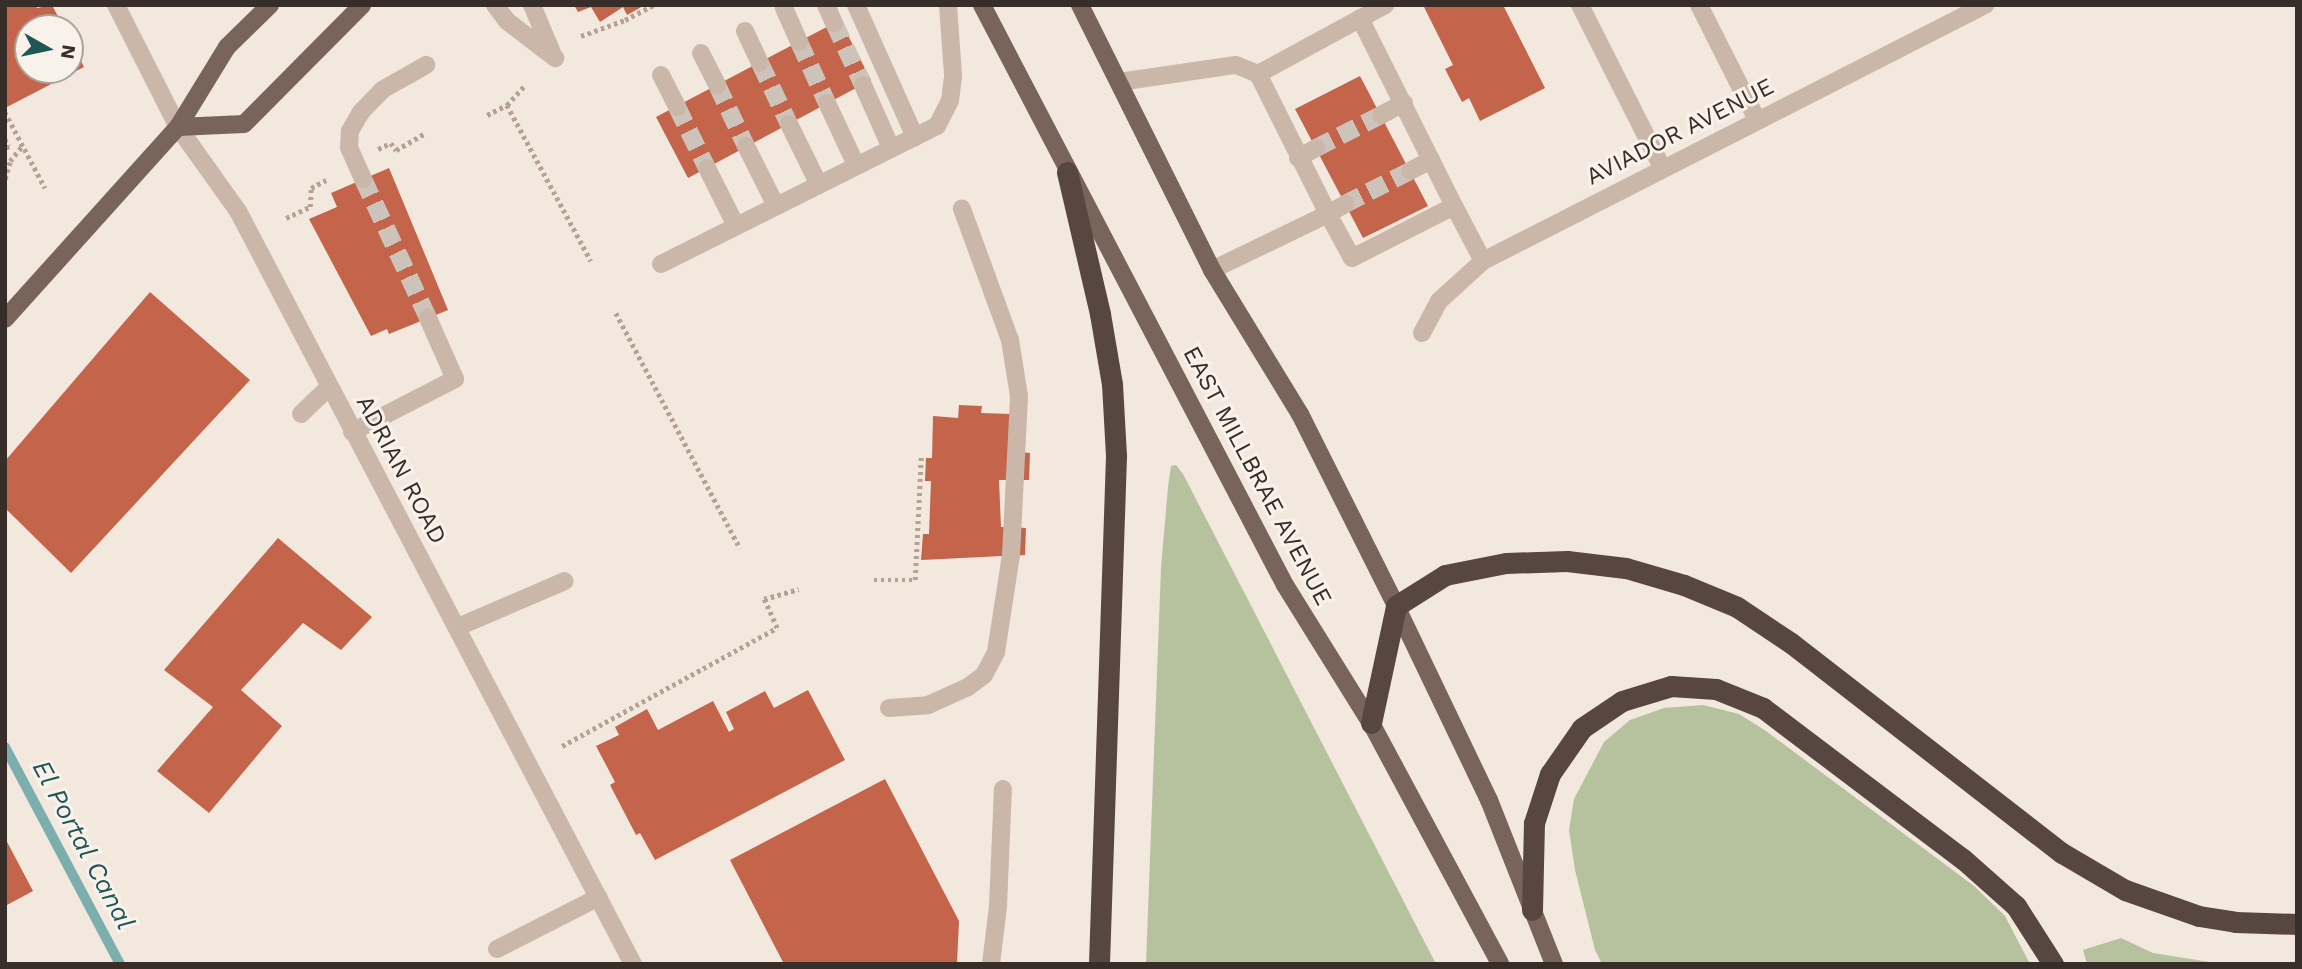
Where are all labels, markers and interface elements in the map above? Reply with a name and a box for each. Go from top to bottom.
north arrow [14,14,84,84]
text: N [56,43,81,61]
street label: AVIADOR AVENUE [1581,72,1779,192]
street label: EAST MILLBRAE AVENUE [1176,341,1338,611]
street label: ADRIAN ROAD [350,391,452,549]
water label: El Portal Canal [25,754,141,936]

